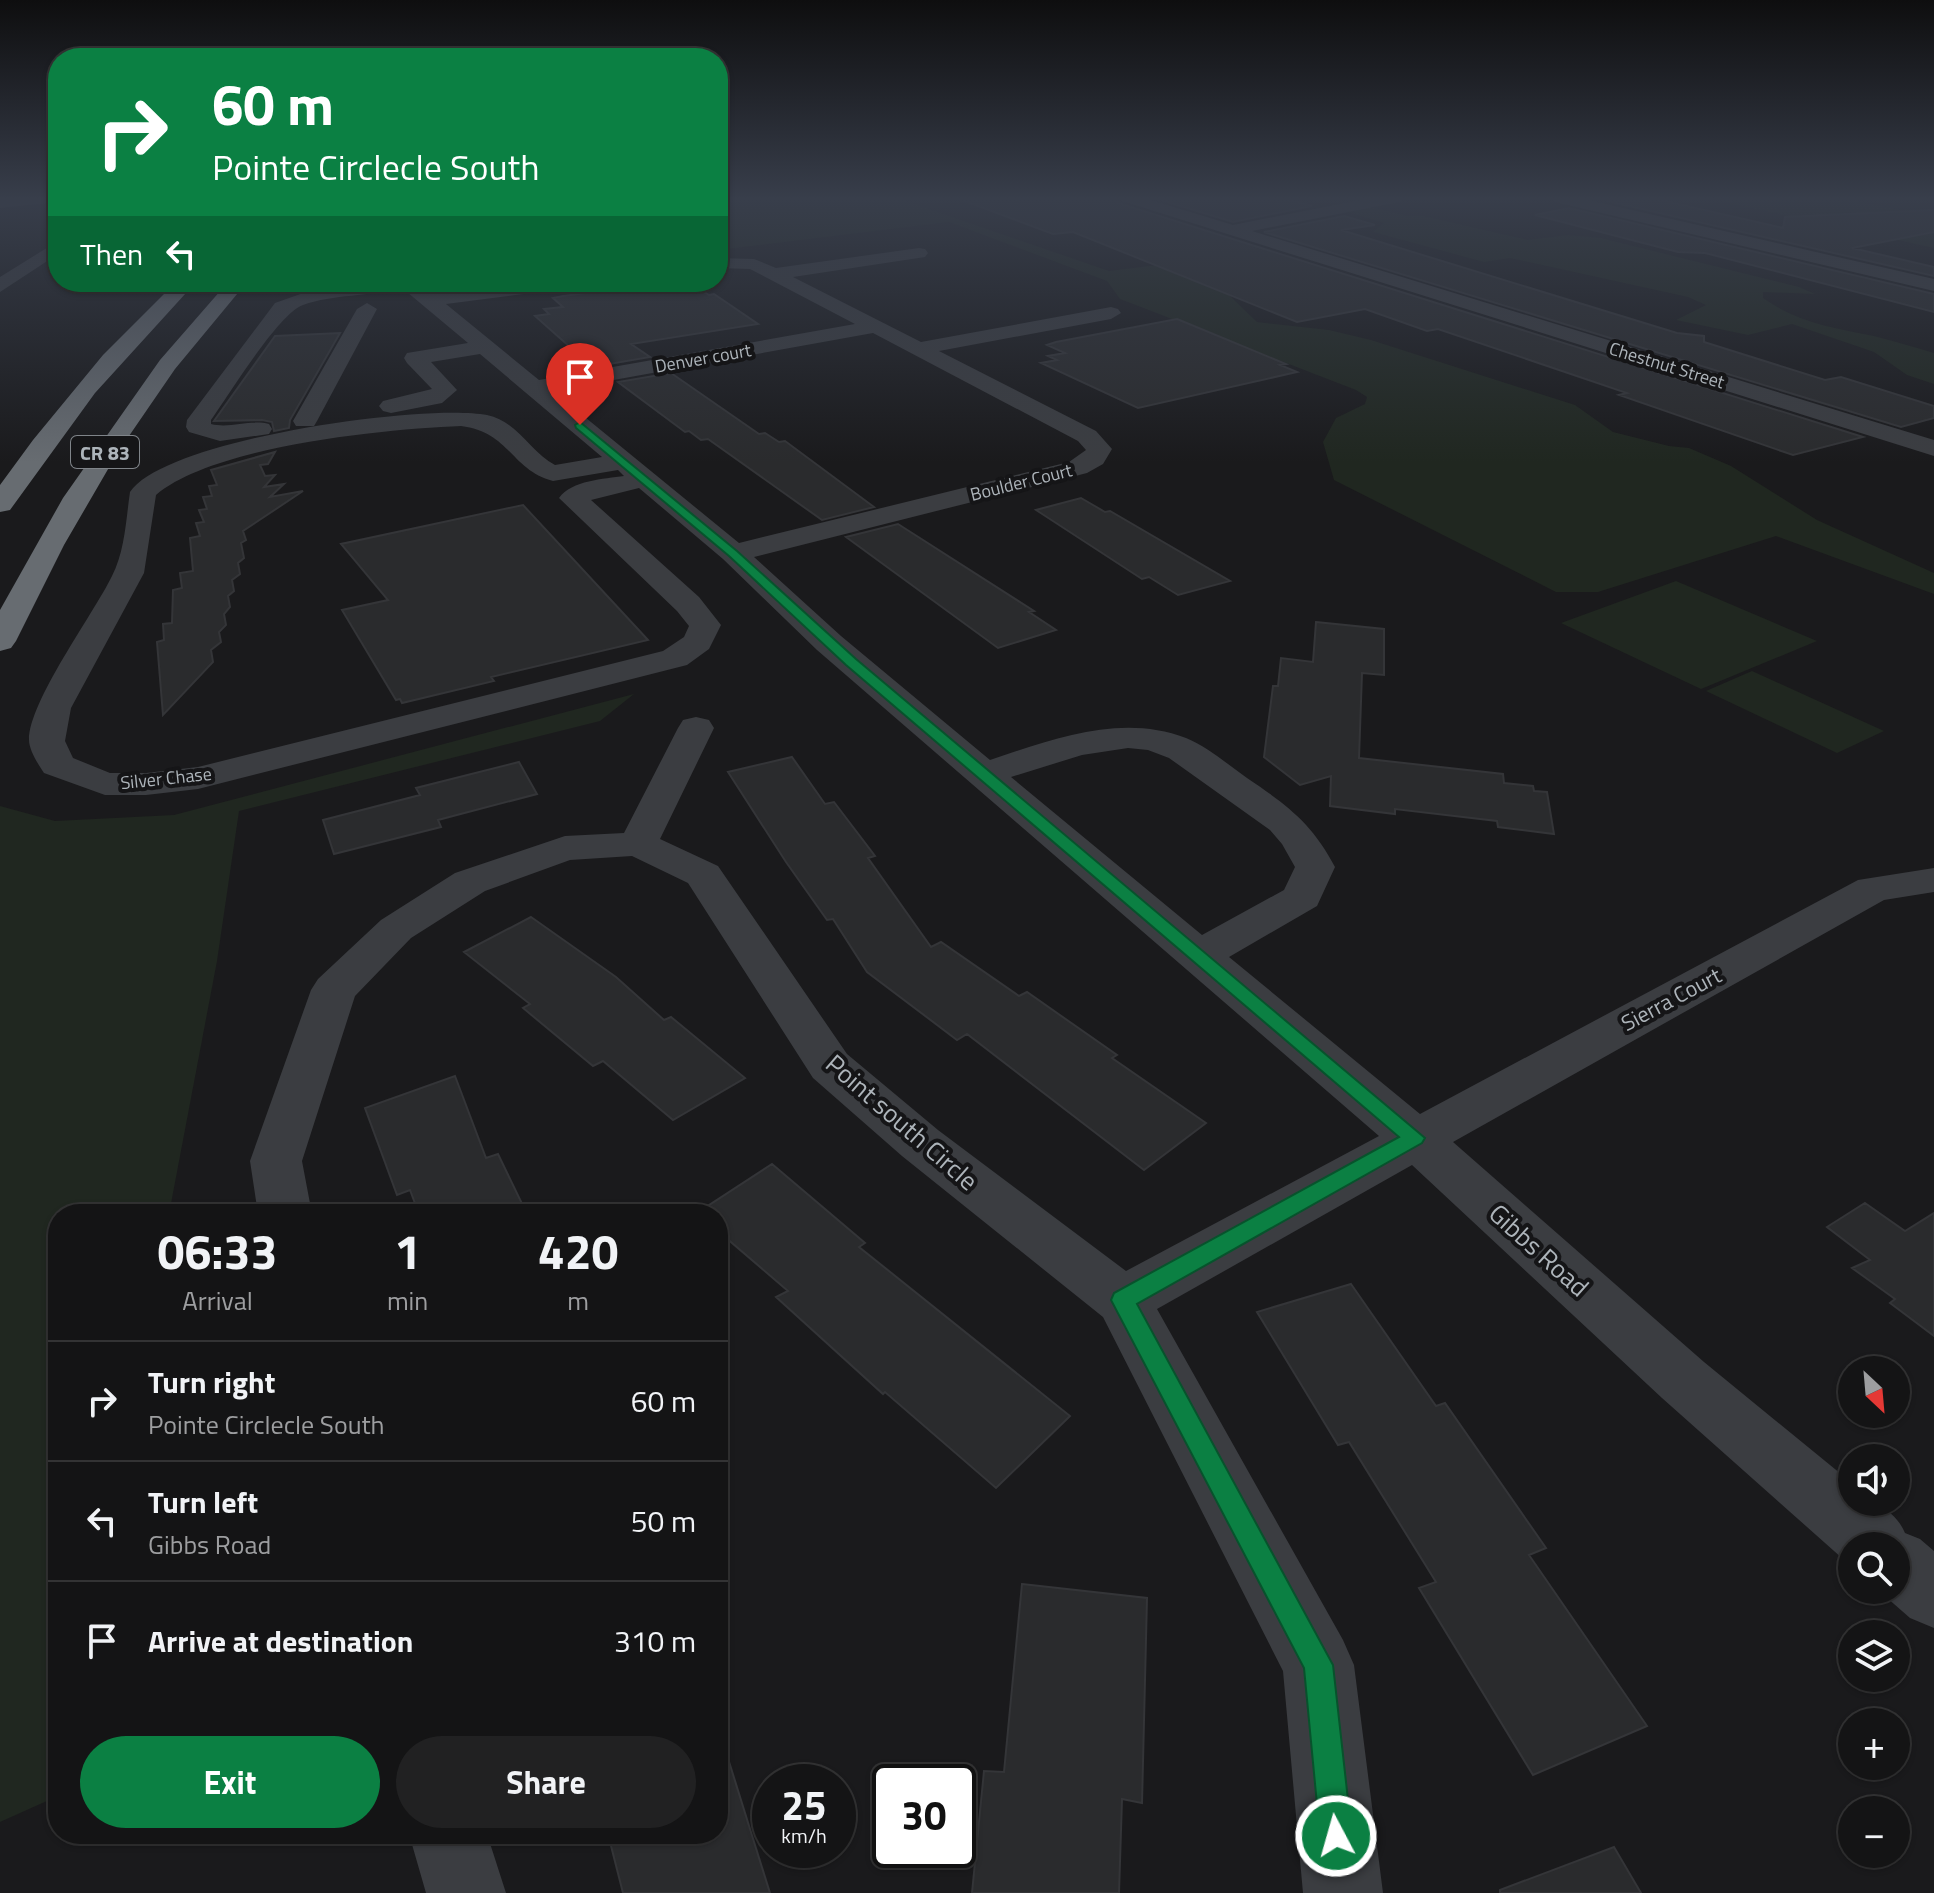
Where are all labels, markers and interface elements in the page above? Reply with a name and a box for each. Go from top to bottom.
text: 60 m [212,62,334,147]
icon: right [80,80,184,184]
text: Pointe Circlecle South [212,139,540,194]
text: Then [80,231,143,277]
icon: left [159,232,203,276]
street label: Chestnut Street [1606,335,1729,396]
street label: Denver court [653,336,754,380]
pin [546,343,614,425]
icon: arrive [558,355,602,399]
road number: CR 83 [71,436,139,468]
street label: Boulder Court [967,456,1076,508]
street label: Silver Chase [119,760,213,796]
street label: Sierra Court [1615,958,1727,1040]
street label: Point south Circle [817,1045,987,1199]
street label: Gibbs Road [1480,1194,1598,1306]
text: 06:33 [158,1215,277,1288]
text: 1 [394,1215,421,1288]
text: 420 [538,1215,618,1288]
text: Arrival [182,1281,253,1320]
text: min [387,1281,428,1320]
text: m [567,1281,589,1320]
north arrow [1838,1356,1910,1428]
map controls [1838,1356,1910,1868]
text: Turn right [148,1359,276,1405]
text: 60 m [631,1378,696,1424]
icon: right [80,1379,124,1423]
text: Pointe Circlecle South [148,1405,385,1444]
button: sound [1838,1444,1910,1516]
text: Turn left [148,1479,258,1525]
text: 50 m [631,1498,696,1544]
icon: left [80,1499,124,1543]
text: Gibbs Road [148,1525,271,1564]
button: search [1838,1532,1910,1604]
text: Arrive at destination [148,1618,413,1664]
text: 310 m [614,1618,696,1664]
icon: arrive [80,1619,124,1663]
button: layers [1838,1620,1910,1692]
button: + [1838,1708,1910,1780]
button: Exit [80,1736,380,1828]
button: Share [396,1736,696,1828]
speed limit sign: 30 [872,1764,976,1868]
text: 25 [782,1775,826,1836]
position arrow [1294,1794,1378,1878]
button: − [1838,1796,1910,1868]
text: km/h [781,1820,827,1851]

